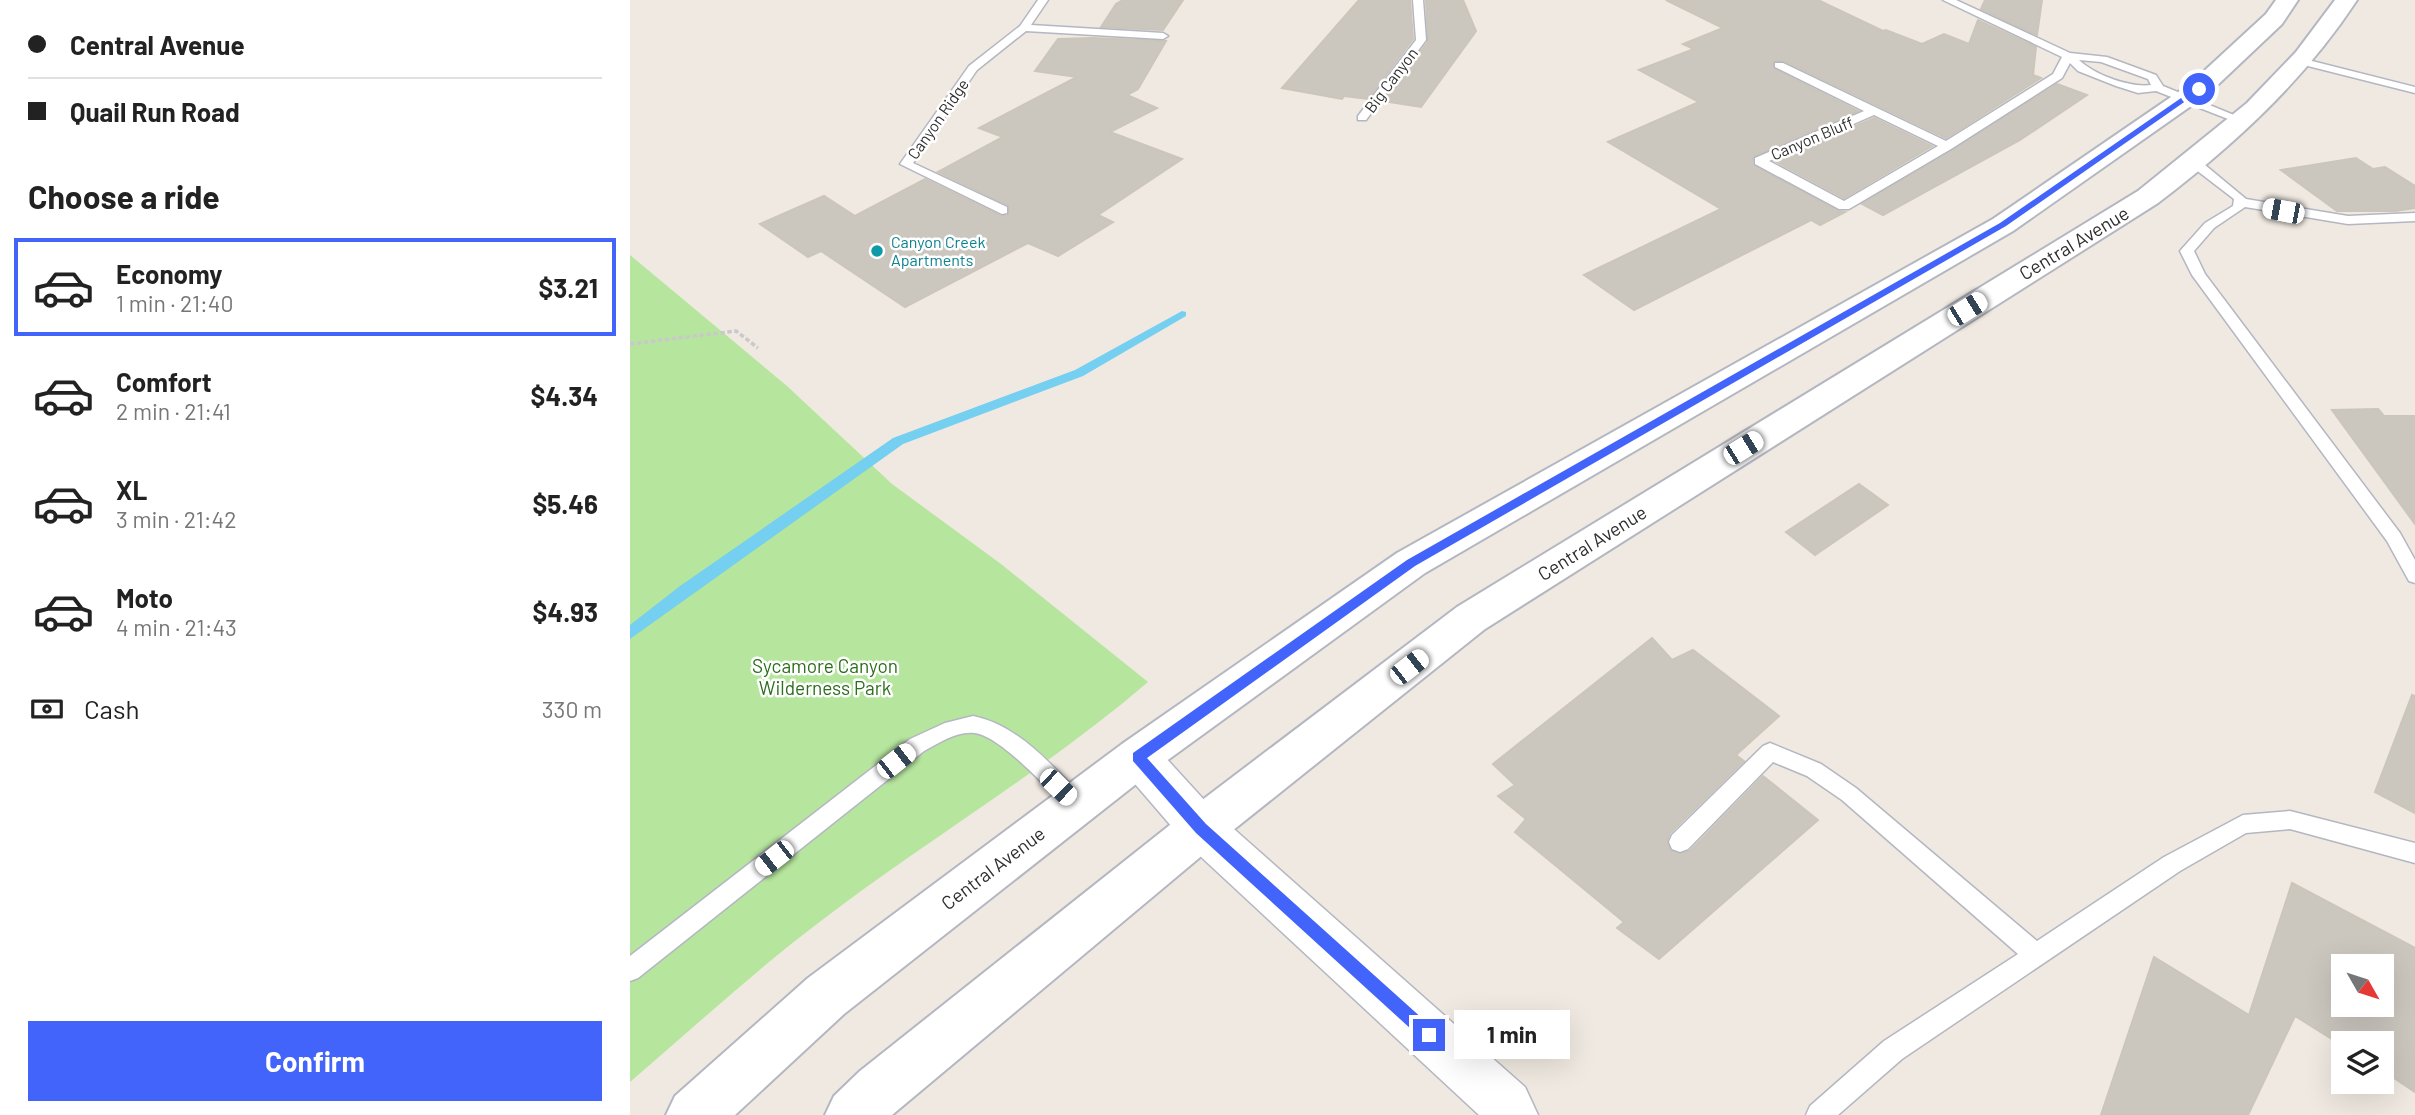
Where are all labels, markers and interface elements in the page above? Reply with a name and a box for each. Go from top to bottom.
text: Central Avenue [70,29,245,60]
street label: Big Canyon [1360,43,1421,116]
route start [2183,73,2215,105]
street label: Canyon Ridge [903,75,972,163]
text: Quail Run Road [70,96,240,127]
street label: Canyon Bluff [1768,112,1856,163]
text: Choose a ride [28,177,220,215]
car [2261,197,2306,225]
street label: Central Avenue [2015,201,2133,284]
place label: Canyon Creek Apartments [891,232,985,269]
marker: Canyon Creek Apartments [869,243,885,259]
icon: car [32,256,95,319]
text: Economy [116,258,222,289]
text: $3.21 [538,272,598,303]
text: 1 min · 21:40 [116,289,233,317]
car [1944,289,1991,329]
icon: car [32,364,95,427]
text: Comfort [116,366,212,397]
text: $4.34 [531,380,598,411]
text: 2 min · 21:41 [116,397,231,425]
car [1720,428,1767,468]
icon: car [32,472,95,535]
text: XL [116,474,147,505]
text: $5.46 [532,488,598,519]
street label: Central Avenue [1533,500,1650,585]
text: 3 min · 21:42 [116,505,237,533]
icon: car [32,580,95,643]
text: Moto [116,582,173,613]
text: $4.93 [533,596,598,627]
text: 4 min · 21:43 [116,613,237,641]
car [1386,646,1433,688]
park label: Sycamore Canyon Wilderness Park [752,654,898,699]
icon: cash [28,690,66,728]
text: Cash [84,693,139,724]
text: 330 m [542,695,602,723]
car [873,740,920,782]
car [1036,765,1081,809]
street label: Central Avenue [936,821,1049,914]
car [751,837,798,879]
north arrow [2331,954,2394,1017]
map controls [2331,954,2394,1094]
callout: 1 min [1454,1010,1569,1060]
route end [1413,1019,1445,1051]
text: 1 min [1487,1020,1537,1048]
button: Confirm [28,1021,602,1101]
button: layers [2331,1031,2394,1094]

